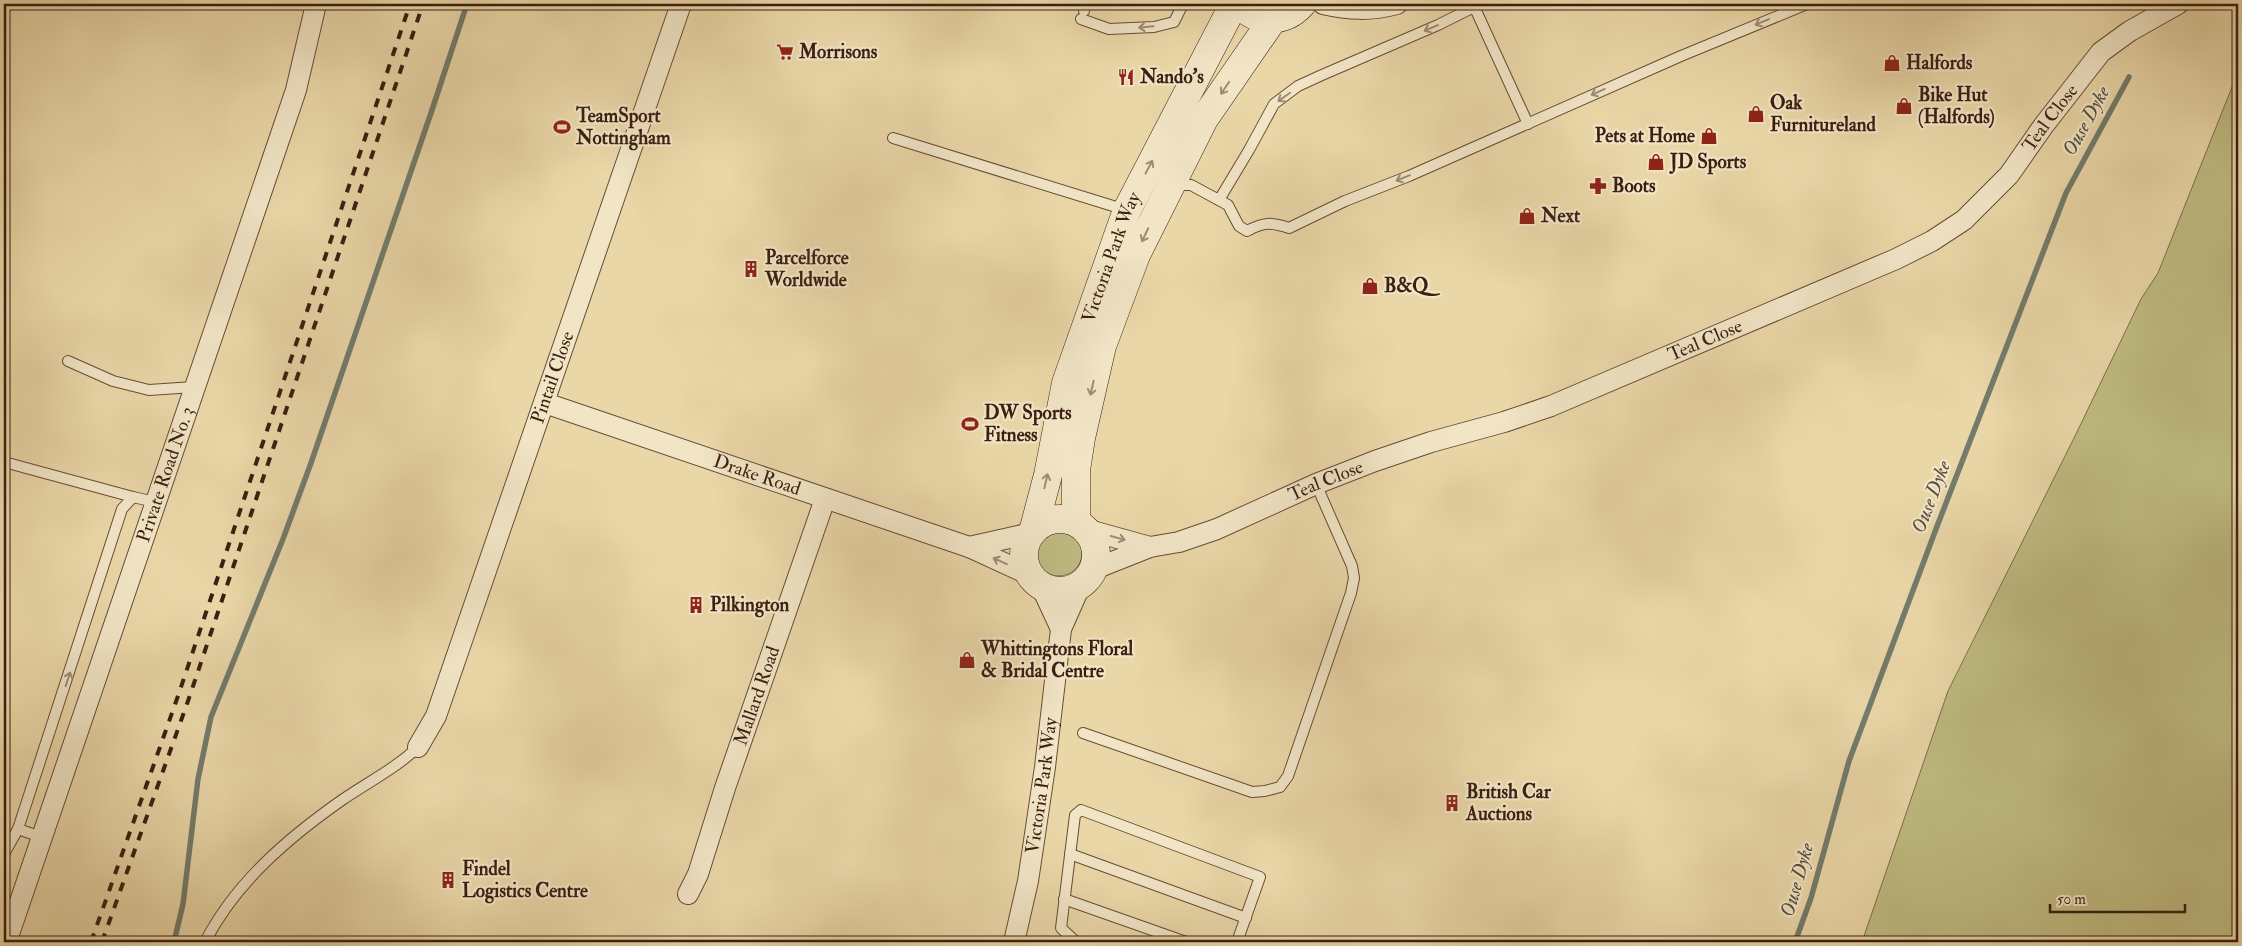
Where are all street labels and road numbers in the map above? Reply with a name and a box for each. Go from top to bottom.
street label: Teal Close [2017,79,2083,157]
street label: Victoria Park Way [1076,187,1147,326]
street label: Teal Close [1664,314,1746,367]
street label: Pintail Close [526,328,580,427]
street label: Private Road No. 3 [131,404,199,545]
street label: Drake Road [710,449,805,501]
street label: Teal Close [1285,455,1367,507]
street label: Mallard Road [729,642,785,749]
street label: Victoria Park Way [1020,715,1063,855]

